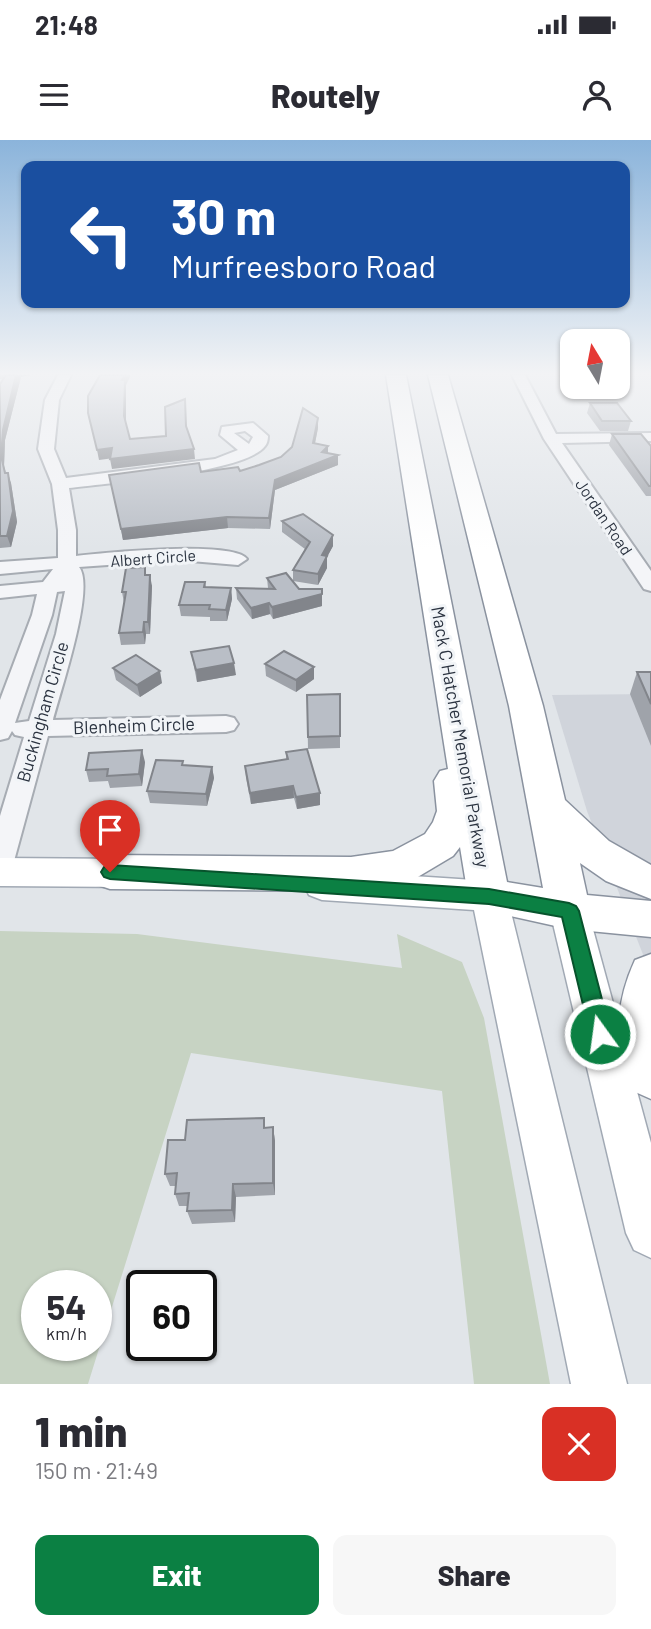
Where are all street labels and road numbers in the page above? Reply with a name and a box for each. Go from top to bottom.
street label: Jordan Road [572,475,637,558]
street label: Albert Circle [110,545,196,570]
street label: Mack C Hatcher Memorial Parkway [427,604,495,869]
street label: Buckingham Circle [11,639,73,785]
street label: Blenheim Circle [73,712,195,738]

